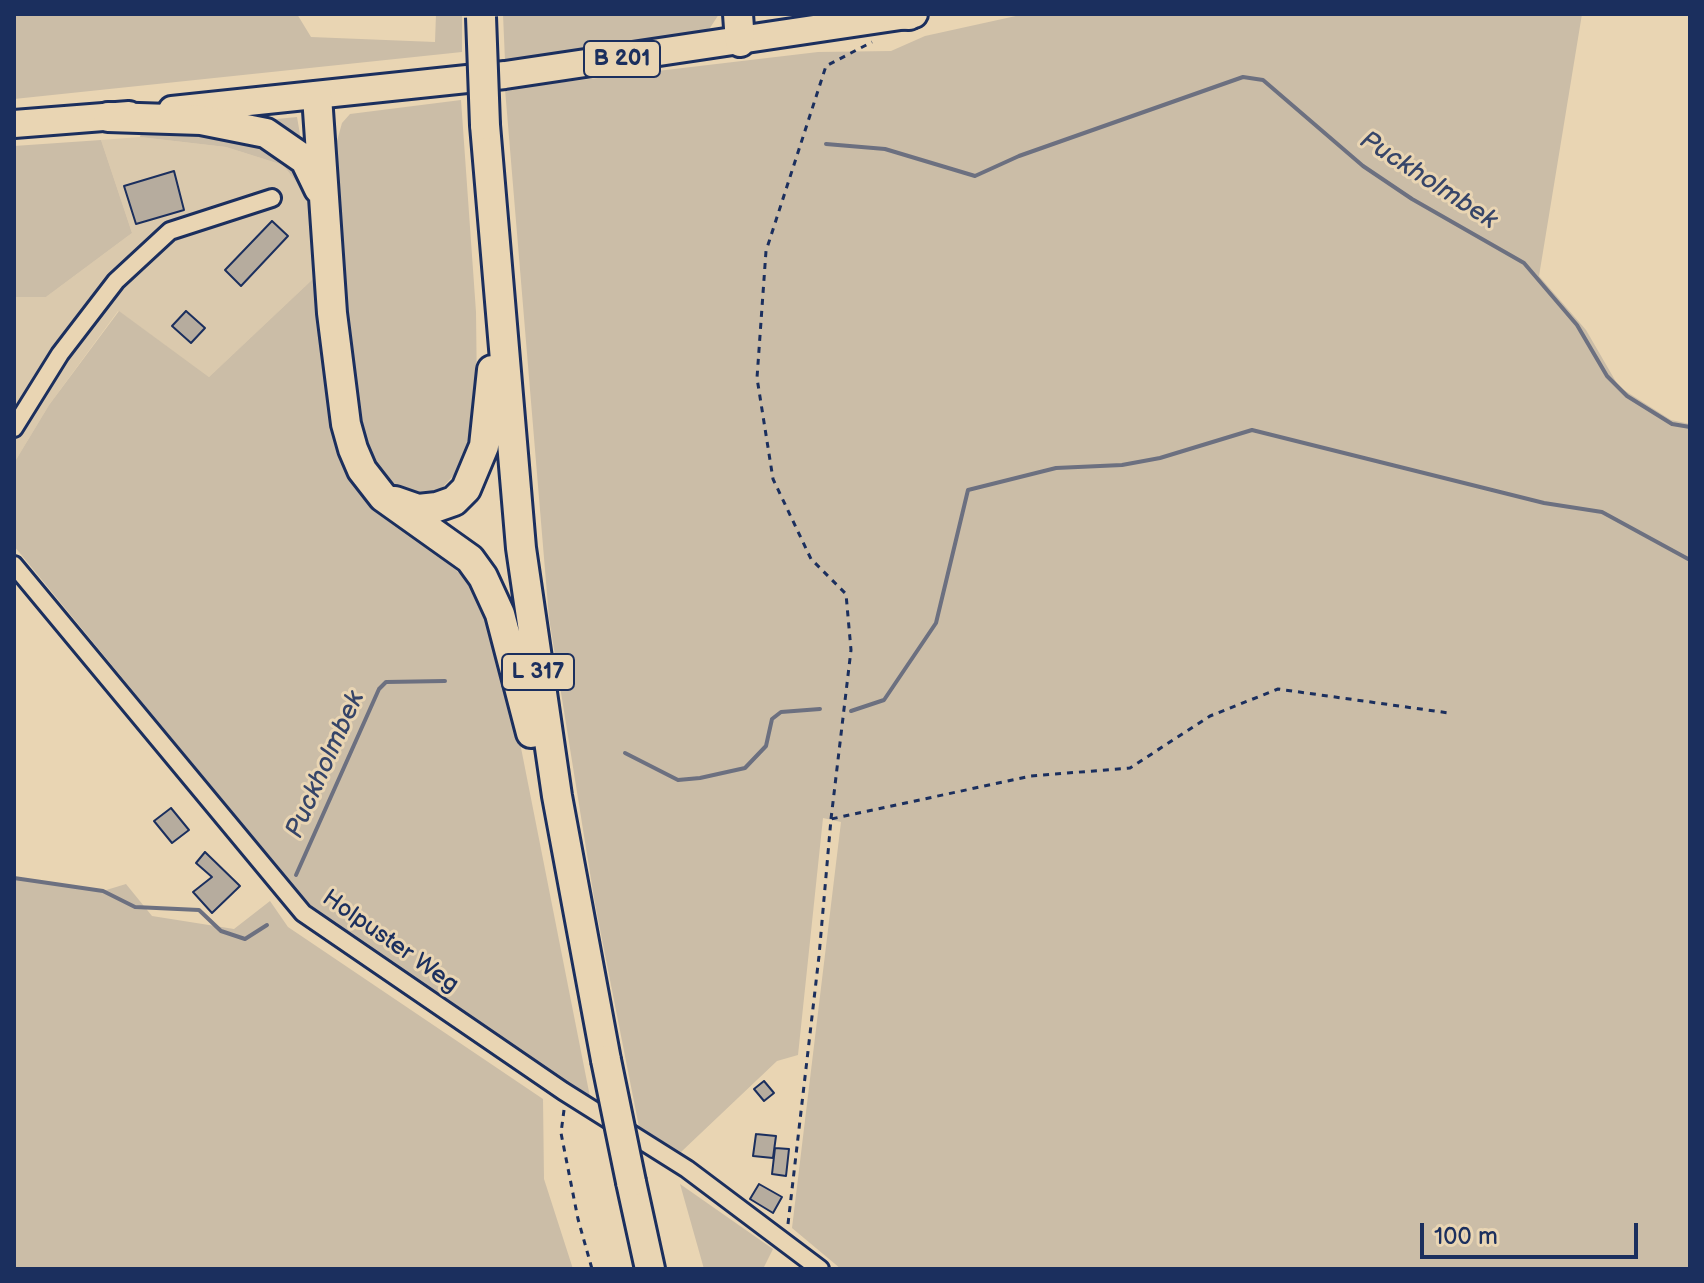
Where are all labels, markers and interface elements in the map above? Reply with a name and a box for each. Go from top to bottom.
road number: B 201 [584,41,660,77]
water label: Puckholmbek [1354,125,1502,237]
road number: L 317 [502,654,574,690]
water label: Puckholmbek [280,687,372,843]
street label: Holpuster Weg [316,884,464,1000]
scale bar [1424,1207,1642,1257]
text: 100 m [1434,1222,1498,1251]

